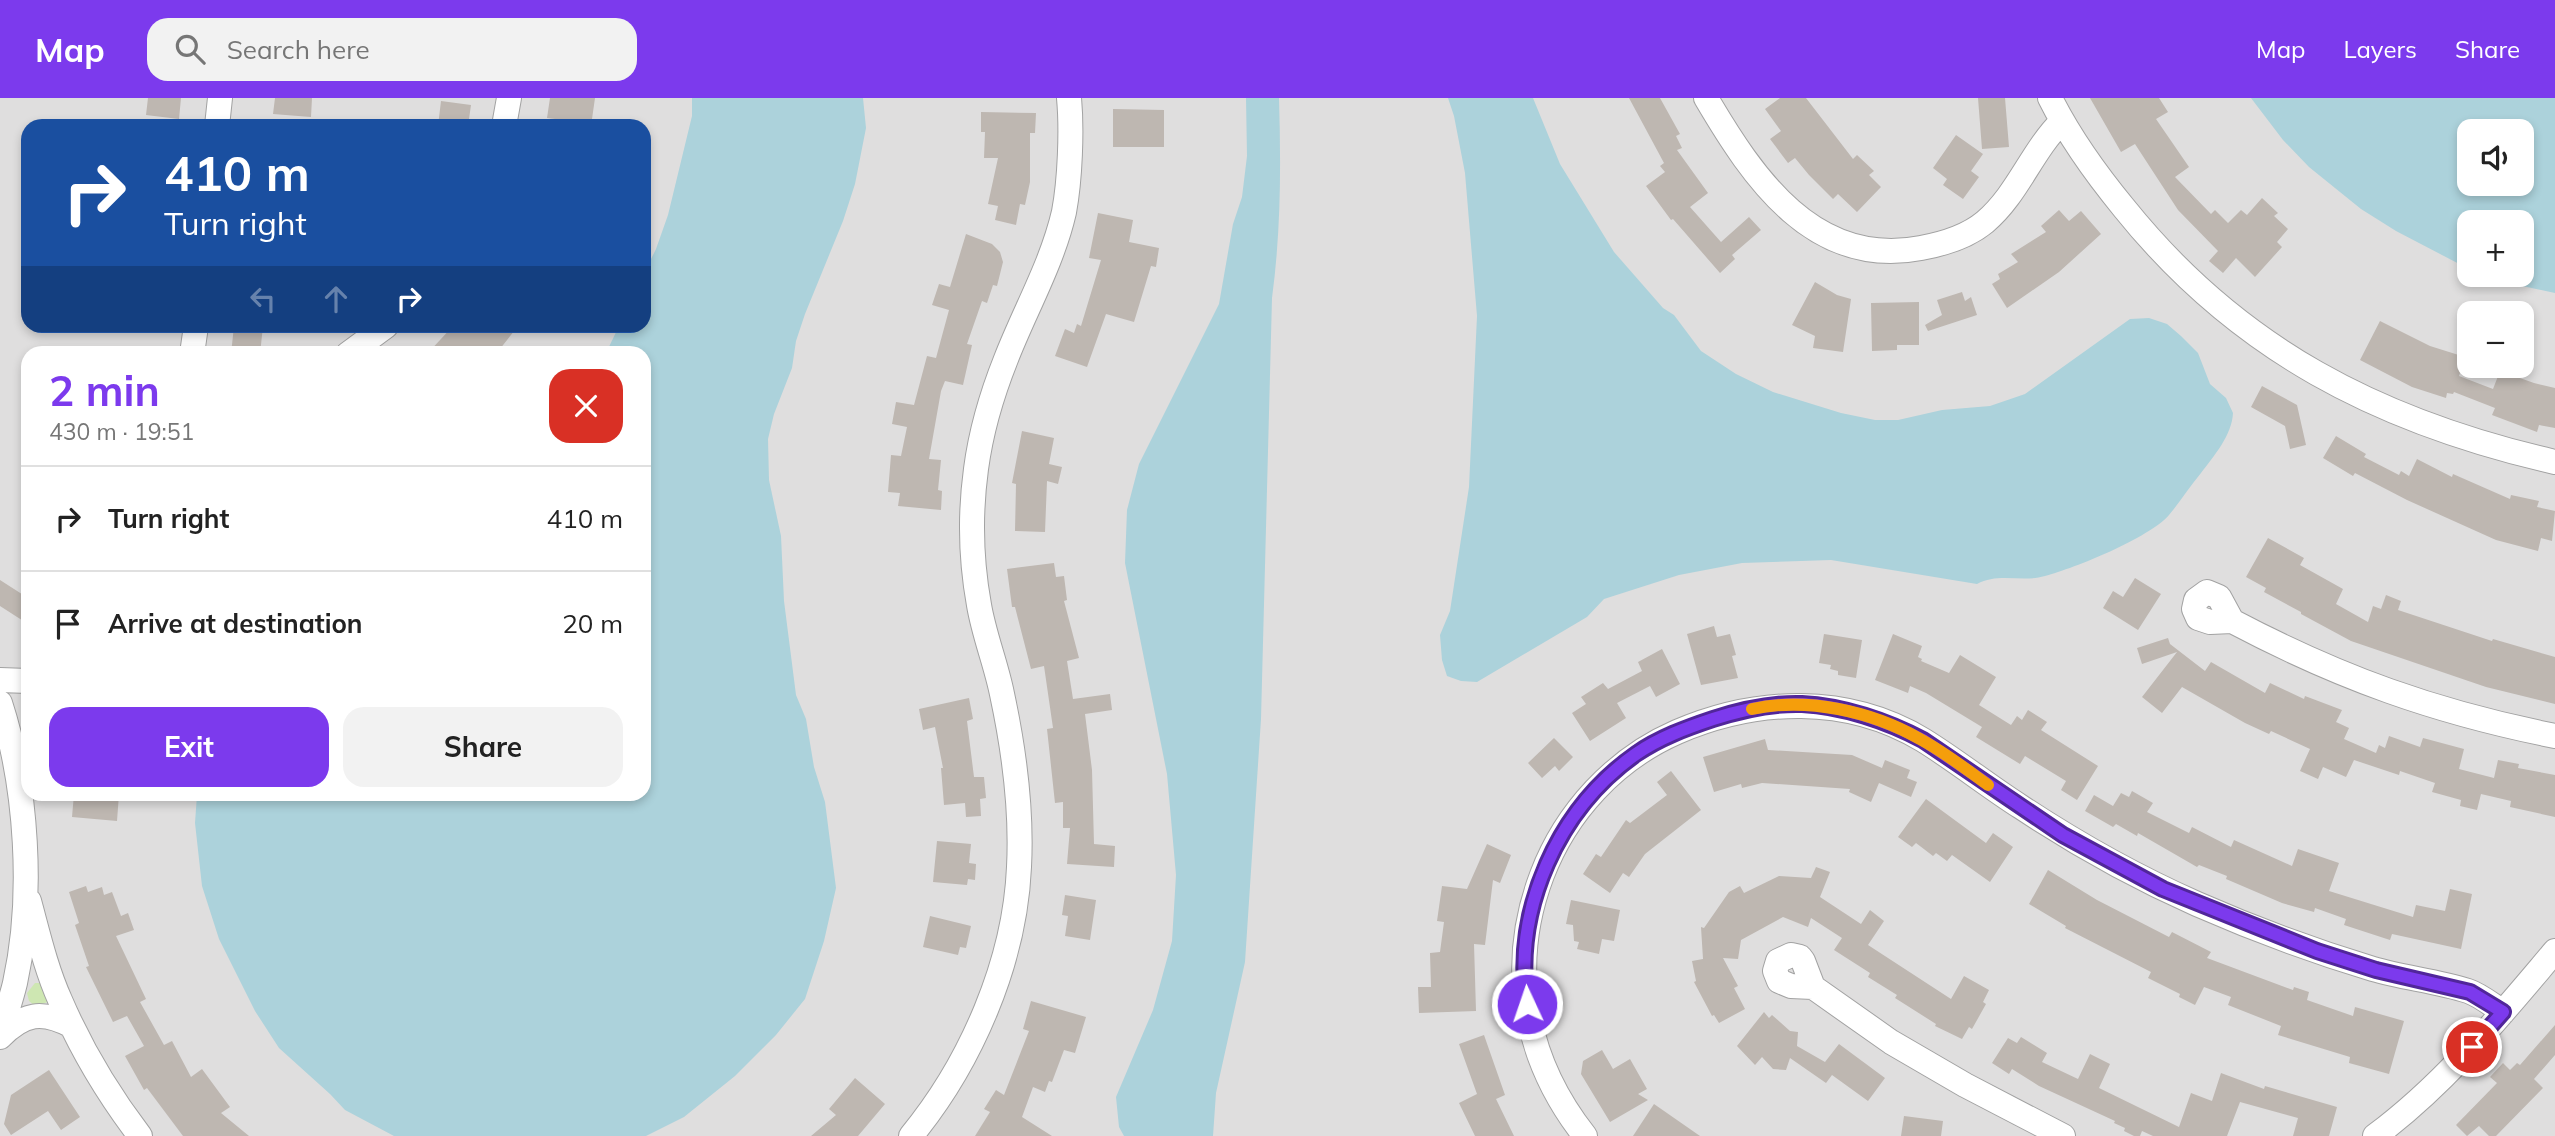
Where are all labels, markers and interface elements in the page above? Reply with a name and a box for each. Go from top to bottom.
search box [147,18,637,81]
text: Map [35,29,105,70]
icon: search [171,30,209,68]
text: Search here [227,33,370,66]
text: Map [2256,34,2305,64]
text: Layers [2343,34,2417,64]
text: Share [2455,34,2520,64]
map controls [2457,119,2534,378]
button: sound [2457,119,2534,196]
text: 410 m [164,142,310,203]
icon: right [49,147,140,238]
text: Turn right [164,203,307,243]
button: + [2457,210,2534,287]
icon: left [244,280,282,318]
icon: ahead [317,280,355,318]
icon: right [390,280,428,318]
button: − [2457,301,2534,378]
text: 2 min [49,364,160,417]
button: close [549,369,623,443]
text: 430 m · 19:51 [49,417,194,446]
icon: right [49,500,87,538]
text: Turn right [108,502,229,535]
text: 410 m [547,502,623,535]
icon: arrive [49,605,87,643]
text: Arrive at destination [108,607,363,640]
text: 20 m [562,607,623,640]
button: Exit [49,707,329,787]
button: Share [343,707,623,787]
position arrow [1490,967,1564,1041]
pin [2442,1017,2502,1077]
icon: arrive [2453,1028,2491,1066]

